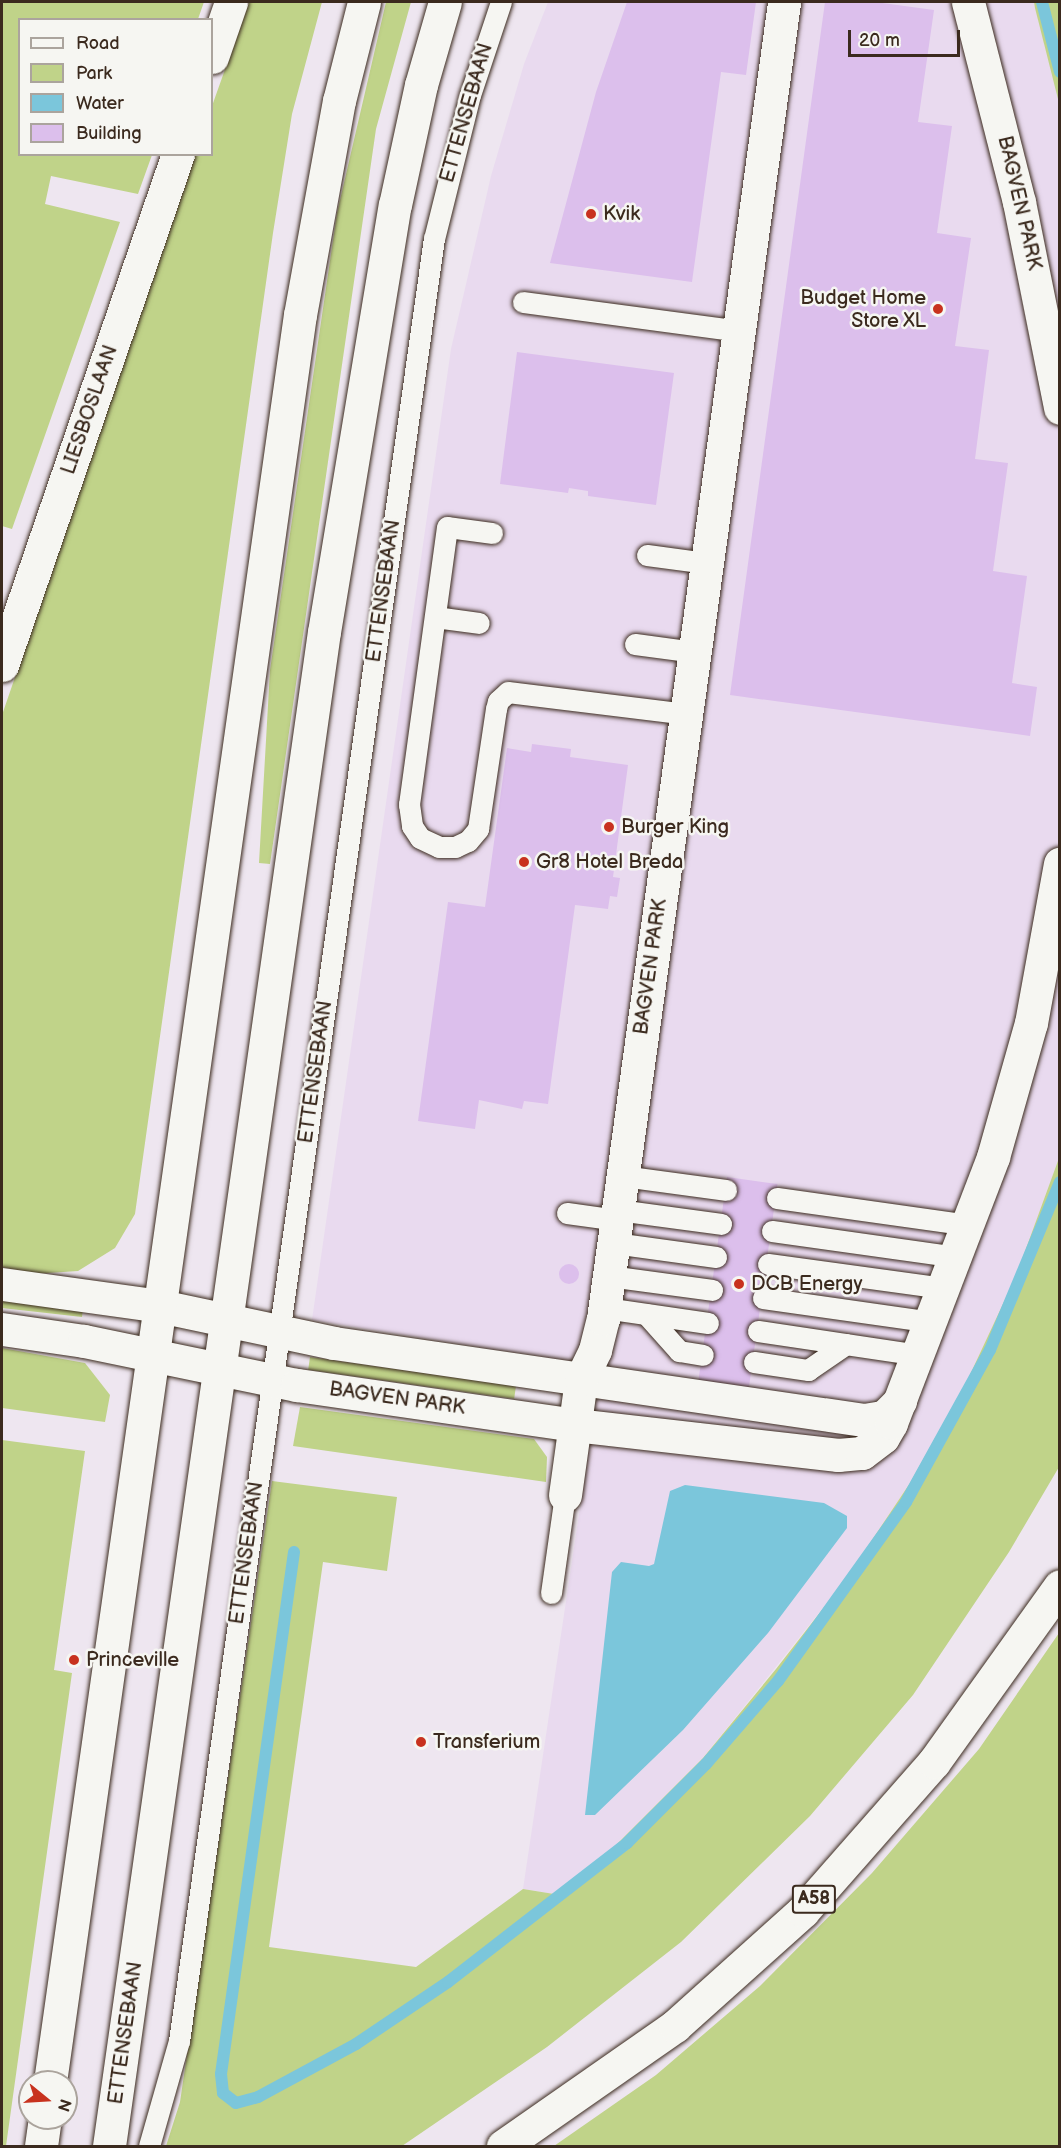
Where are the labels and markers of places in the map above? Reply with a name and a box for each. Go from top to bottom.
place label: Kvik [603,202,640,226]
marker: Kvik [584,207,598,221]
place label: Budget Home Store XL [800,286,926,333]
marker: Budget Home Store XL [931,302,945,316]
place label: Burger King [621,815,729,839]
marker: Burger King [602,820,616,834]
place label: Gr8 Hotel Breda [536,850,683,874]
marker: Gr8 Hotel Breda [517,855,531,869]
place label: DCB Energy [751,1272,862,1296]
marker: DCB Energy [732,1277,746,1291]
place label: Princeville [86,1648,179,1672]
marker: Princeville [67,1653,81,1667]
place label: Transferium [433,1730,540,1754]
marker: Transferium [414,1735,428,1749]

